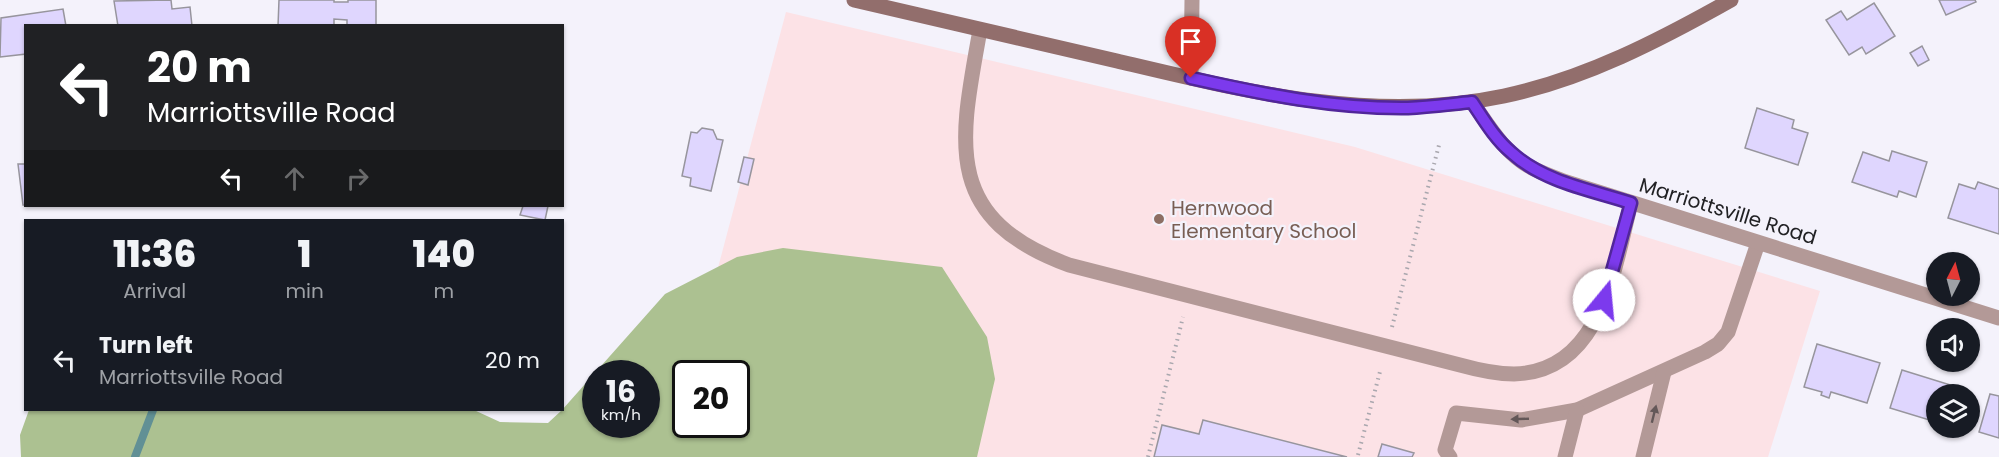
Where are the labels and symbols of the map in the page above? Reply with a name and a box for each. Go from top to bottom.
pin [1165,16,1216,78]
street label: Marriottsville Road [1636,171,1820,251]
place label: Hernwood Elementary School [1171,194,1356,245]
marker: Hernwood Elementary School [1152,212,1166,226]
north arrow [1926,252,1980,306]
position arrow [1572,268,1636,332]
speed limit sign: 20 [672,360,750,438]
one-way arrow [1649,405,1659,423]
one-way arrow [1510,415,1529,424]

